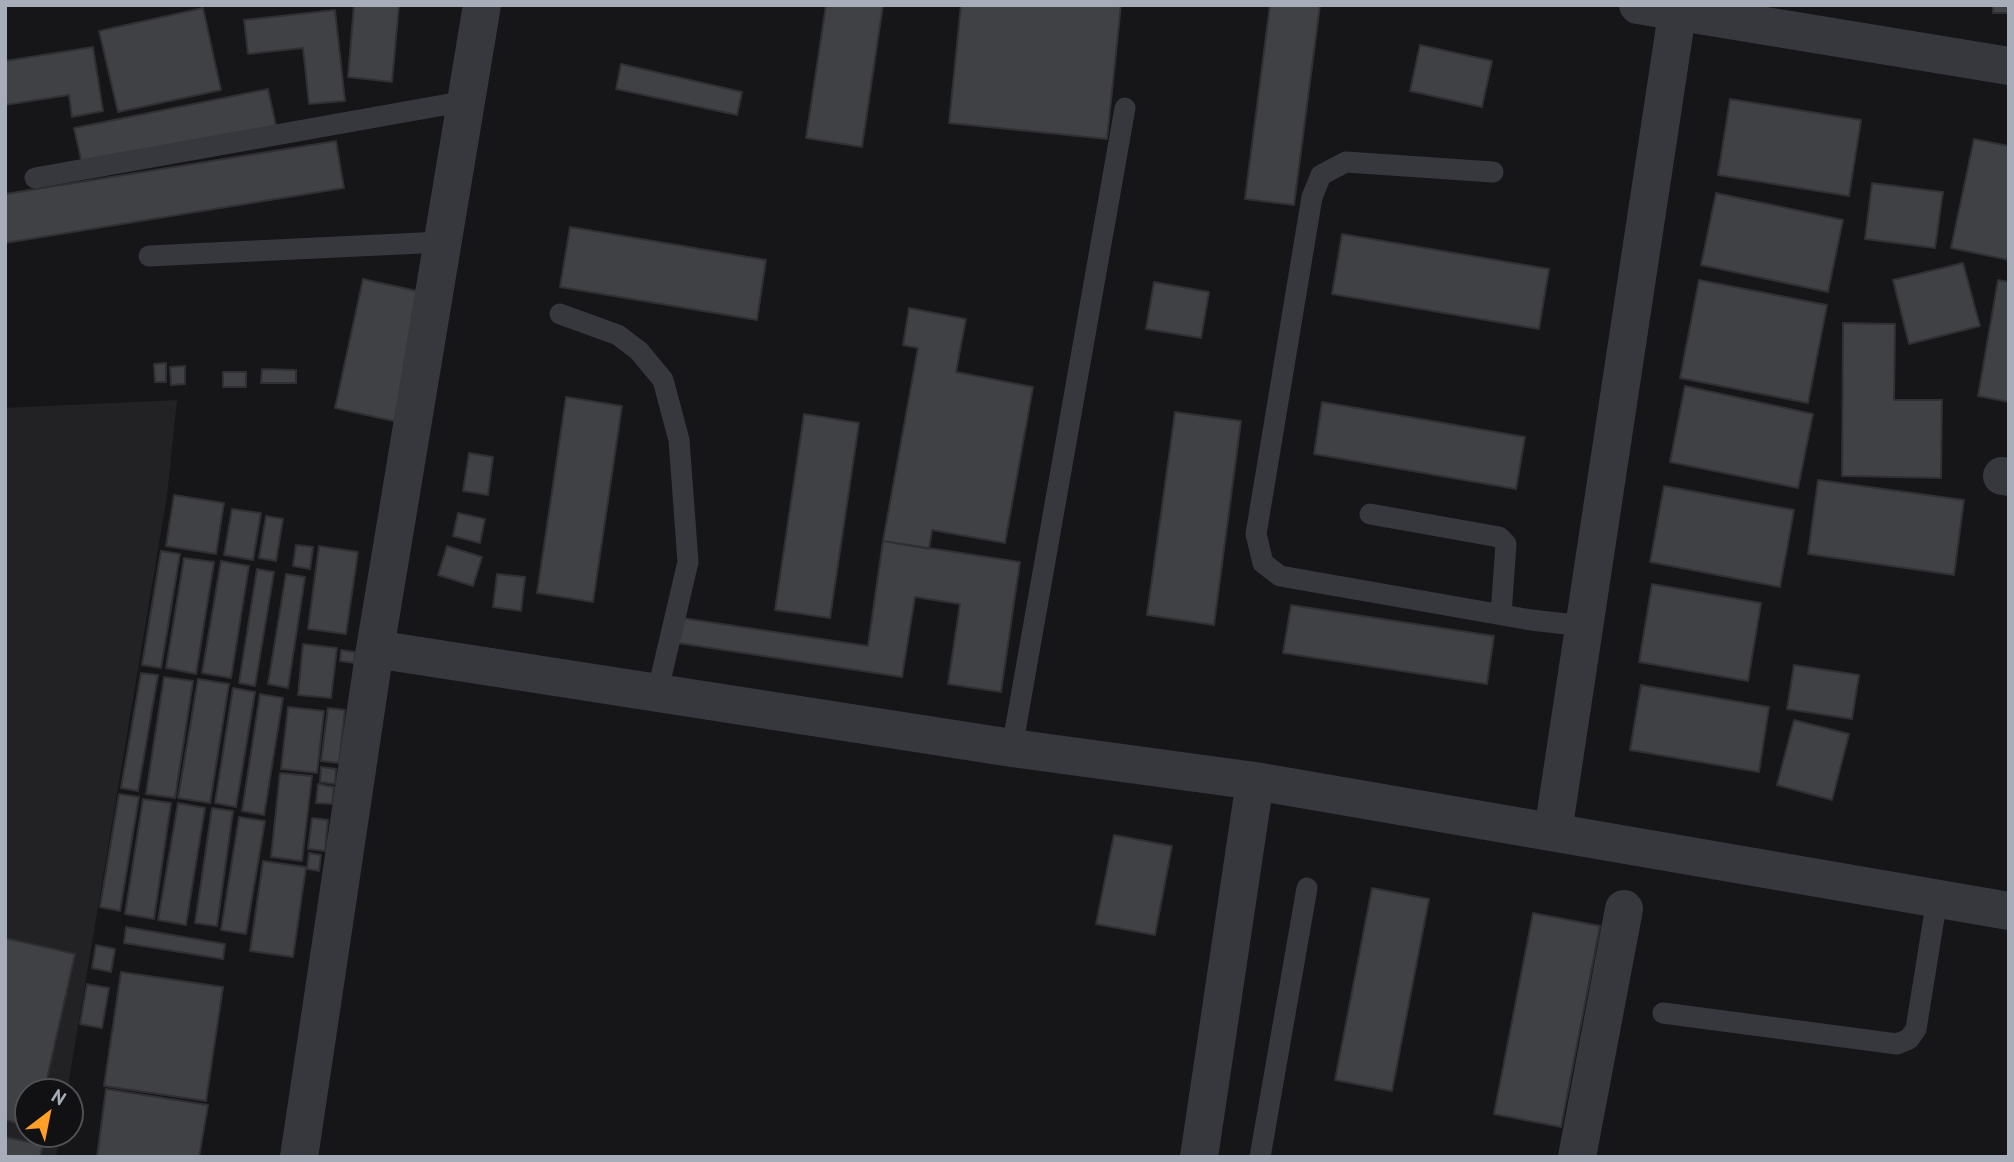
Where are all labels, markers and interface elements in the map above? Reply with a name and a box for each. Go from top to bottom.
north arrow [14,1078,84,1148]
text: N [47,1083,71,1110]

